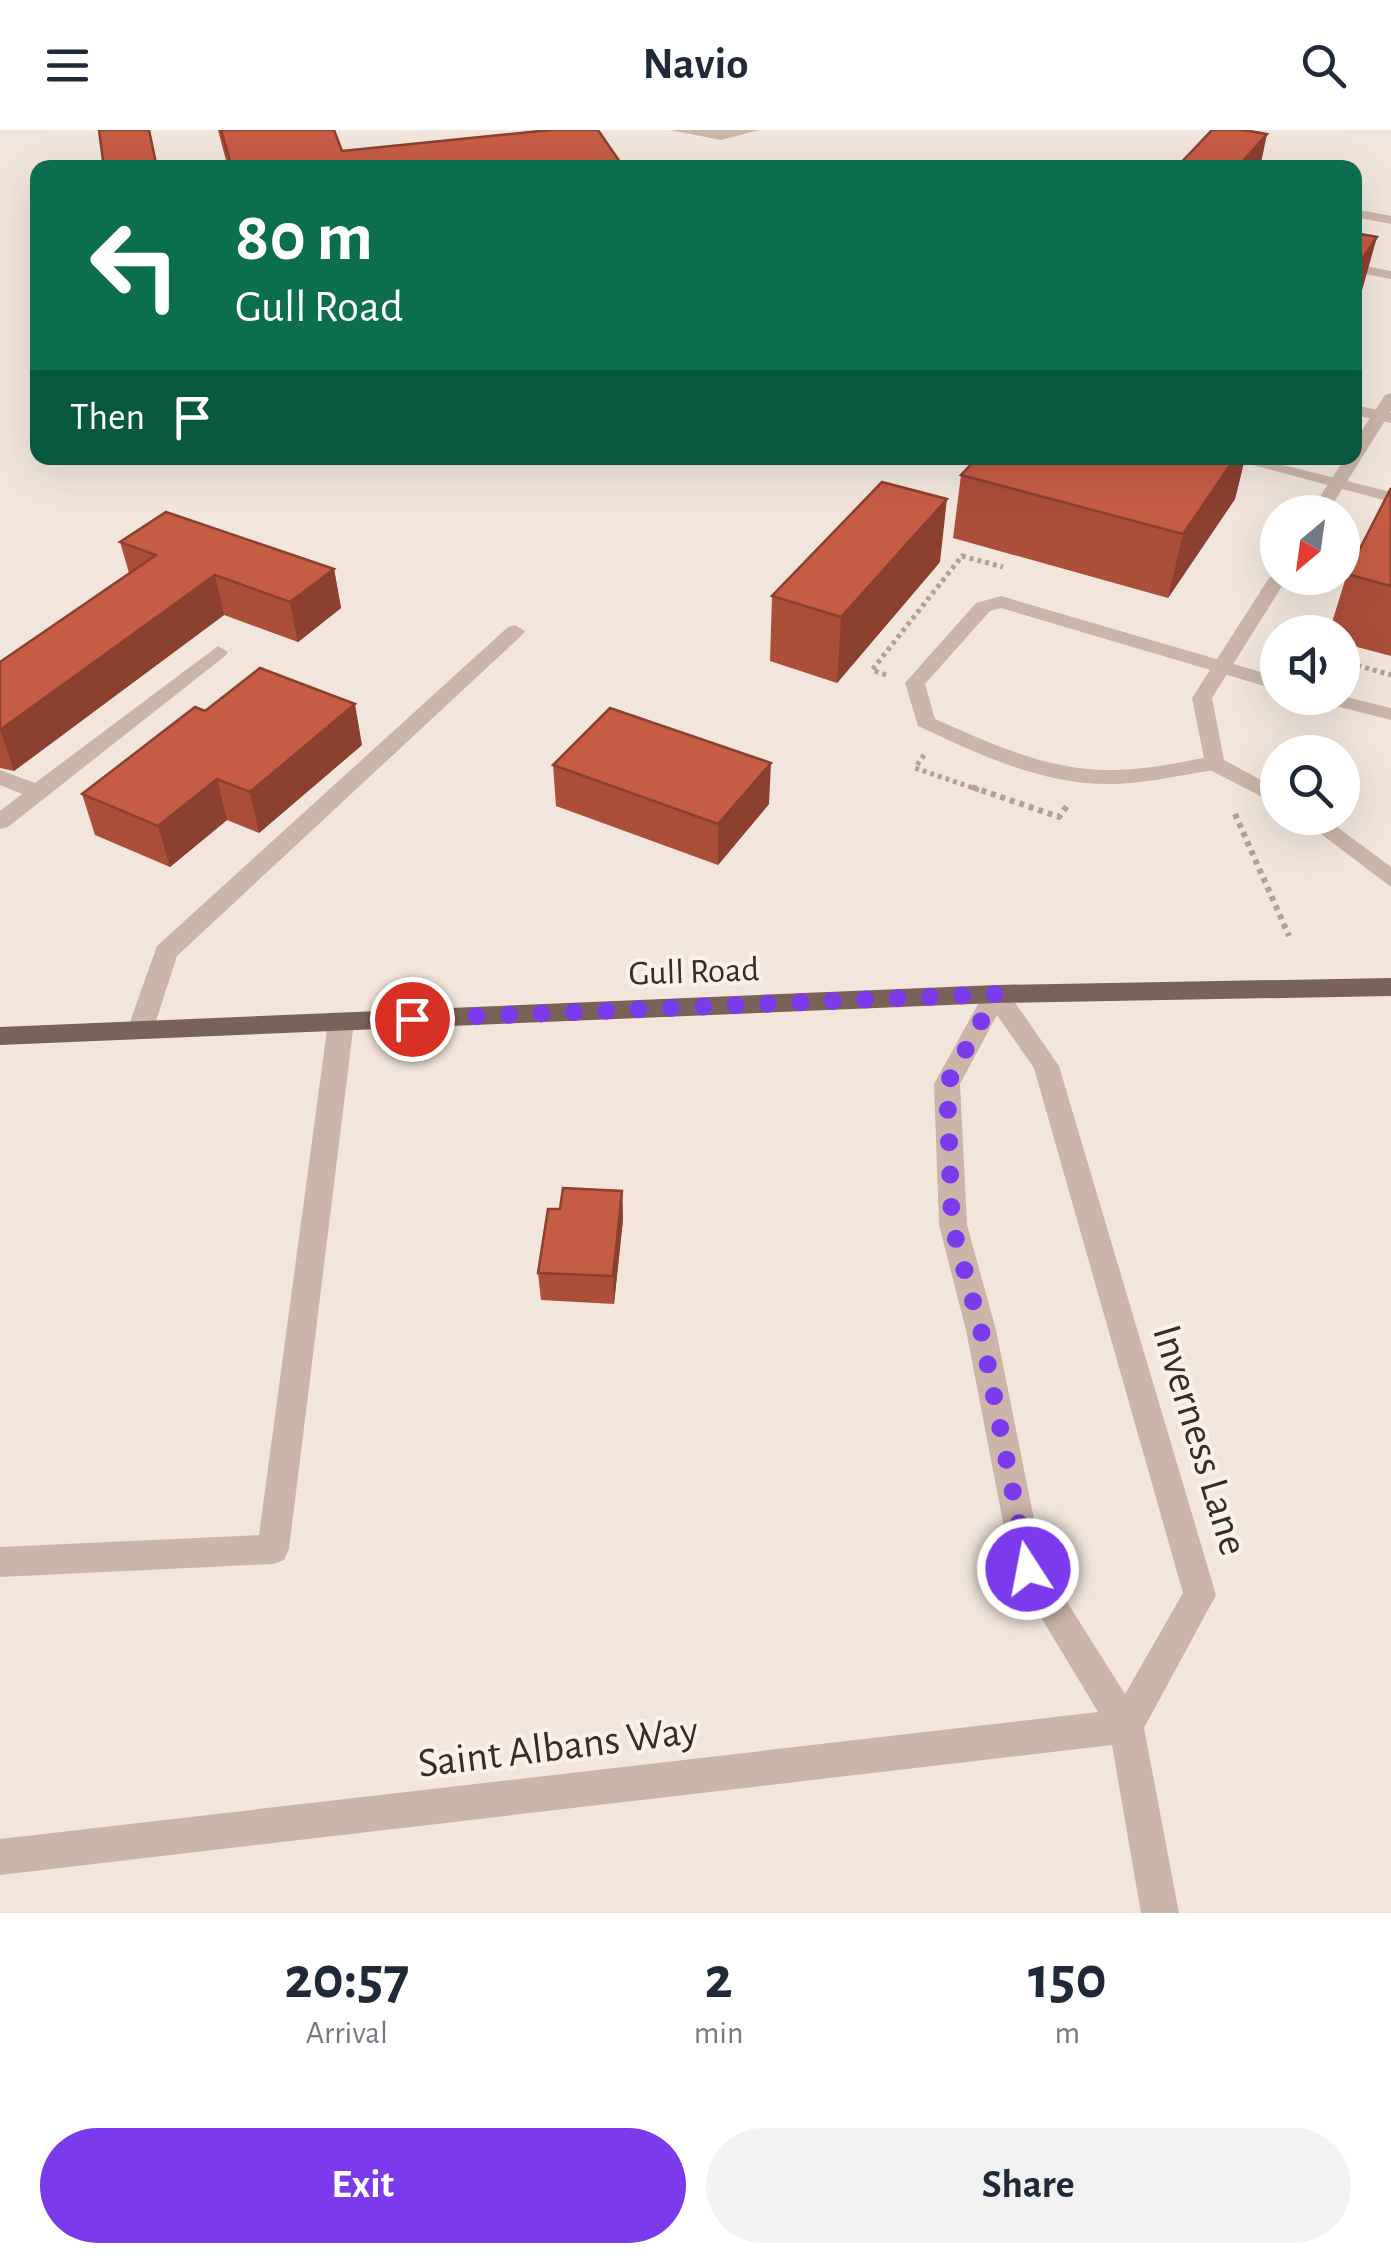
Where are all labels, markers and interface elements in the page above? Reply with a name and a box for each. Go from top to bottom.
icon: menu [40,38,95,93]
icon: search [1296,38,1351,93]
text: Navio [643,42,748,87]
icon: left [70,200,200,330]
text: 80 m [235,203,373,273]
text: Gull Road [235,285,403,330]
icon: arrive [165,390,220,445]
text: Then [70,399,145,437]
north arrow [1260,495,1360,595]
map controls [1260,495,1360,835]
button: sound [1260,615,1360,715]
button: search [1260,735,1360,835]
street label: Gull Road [628,952,760,992]
pin [370,977,455,1062]
icon: arrive [385,992,440,1047]
street label: Inverness Lane [1145,1320,1255,1560]
position arrow [976,1517,1080,1621]
street label: Saint Albans Way [416,1709,701,1785]
text: 20:57 [284,1949,409,2009]
text: 2 [705,1949,733,2009]
text: 150 [1028,1949,1107,2009]
text: Arrival [306,2017,388,2049]
text: min [694,2017,744,2049]
text: m [1054,2017,1080,2049]
button: Exit [40,2128,686,2243]
button: Share [706,2128,1351,2243]

